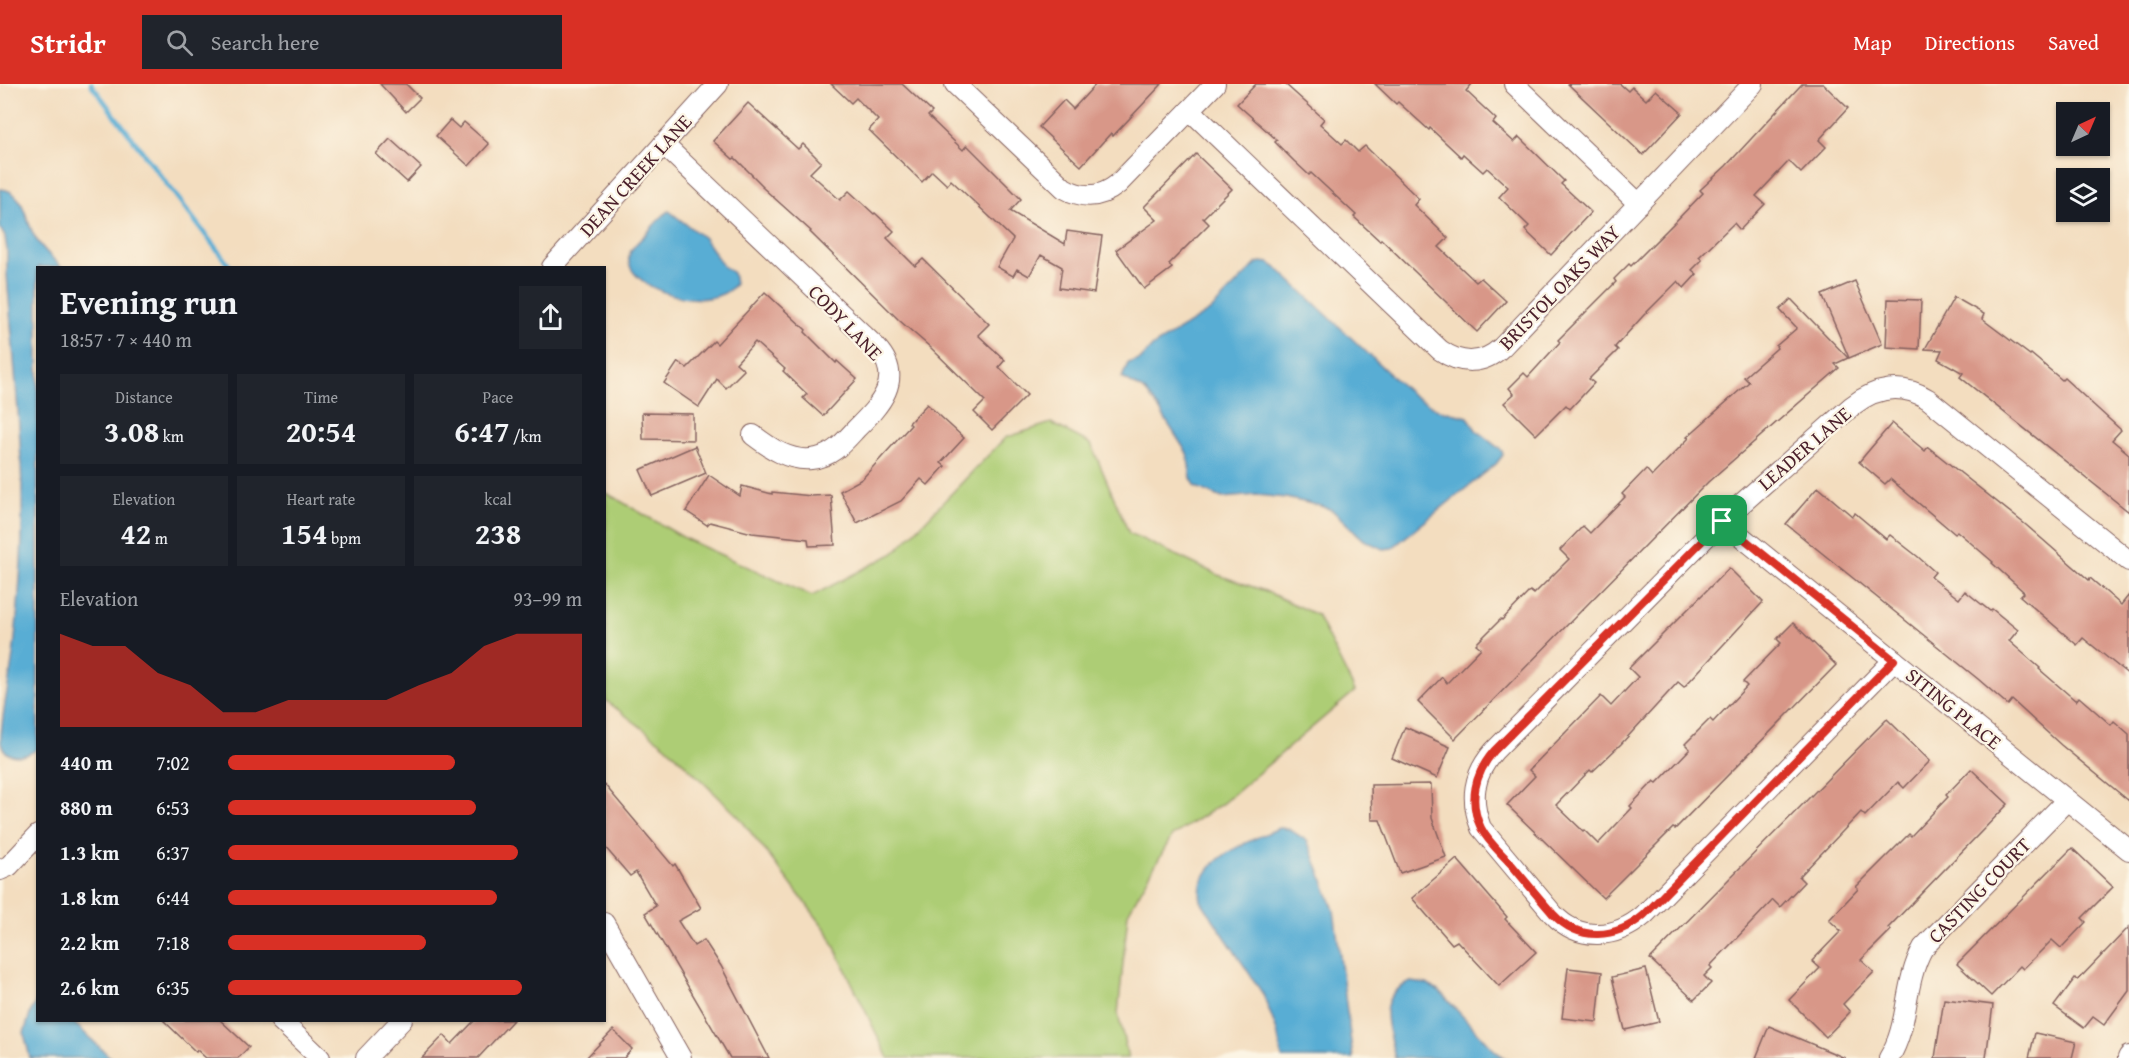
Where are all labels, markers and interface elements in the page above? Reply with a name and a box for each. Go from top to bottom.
search box [142,15,562,69]
text: Stridr [30,22,106,63]
icon: search [163,26,196,59]
text: Search here [211,26,319,58]
text: Map [1853,27,1892,58]
text: Directions [1925,27,2015,58]
text: Saved [2048,27,2099,58]
north arrow [2056,102,2110,156]
map controls [2056,102,2110,222]
street label: DEAN CREEK LANE [572,107,698,243]
button: layers [2056,168,2110,222]
street label: BRISTOL OAKS WAY [1492,218,1626,356]
street label: CODY LANE [802,277,890,367]
text: Evening run [60,278,237,326]
button: share [519,286,582,349]
text: 18:57 · 7 × 440 m [60,325,192,354]
text: Distance [115,385,173,409]
text: Time [304,385,338,409]
text: Pace [483,385,513,409]
street label: LEADER LANE [1751,399,1857,497]
text: 3.08 [104,409,159,453]
text: 20:54 [286,409,356,453]
text: 6:47 [454,409,509,453]
text: km [159,424,184,448]
text: /km [509,424,542,448]
text: Elevation [113,487,175,511]
text: Heart rate [287,487,355,511]
text: kcal [484,487,512,511]
pin [1696,495,1747,546]
icon: arrive [1705,504,1738,537]
text: 42 [120,511,151,555]
text: 154 [281,511,328,555]
text: 238 [475,511,521,555]
text: m [151,526,168,550]
text: bpm [328,526,361,550]
text: Elevation [60,584,138,613]
text: 93–99 m [513,584,582,613]
street label: SITING PLACE [1900,660,2008,756]
text: 440 m [60,748,113,777]
text: 7:02 [156,748,190,777]
text: 880 m [60,793,113,822]
text: 6:53 [156,793,190,822]
street label: CASTING COURT [1921,831,2037,949]
text: 1.3 km [60,838,119,867]
text: 6:37 [156,838,190,867]
text: 1.8 km [60,883,119,912]
text: 6:44 [156,883,190,912]
text: 2.2 km [60,928,119,957]
text: 7:18 [156,928,190,957]
text: 2.6 km [60,973,119,1002]
text: 6:35 [156,973,190,1002]

